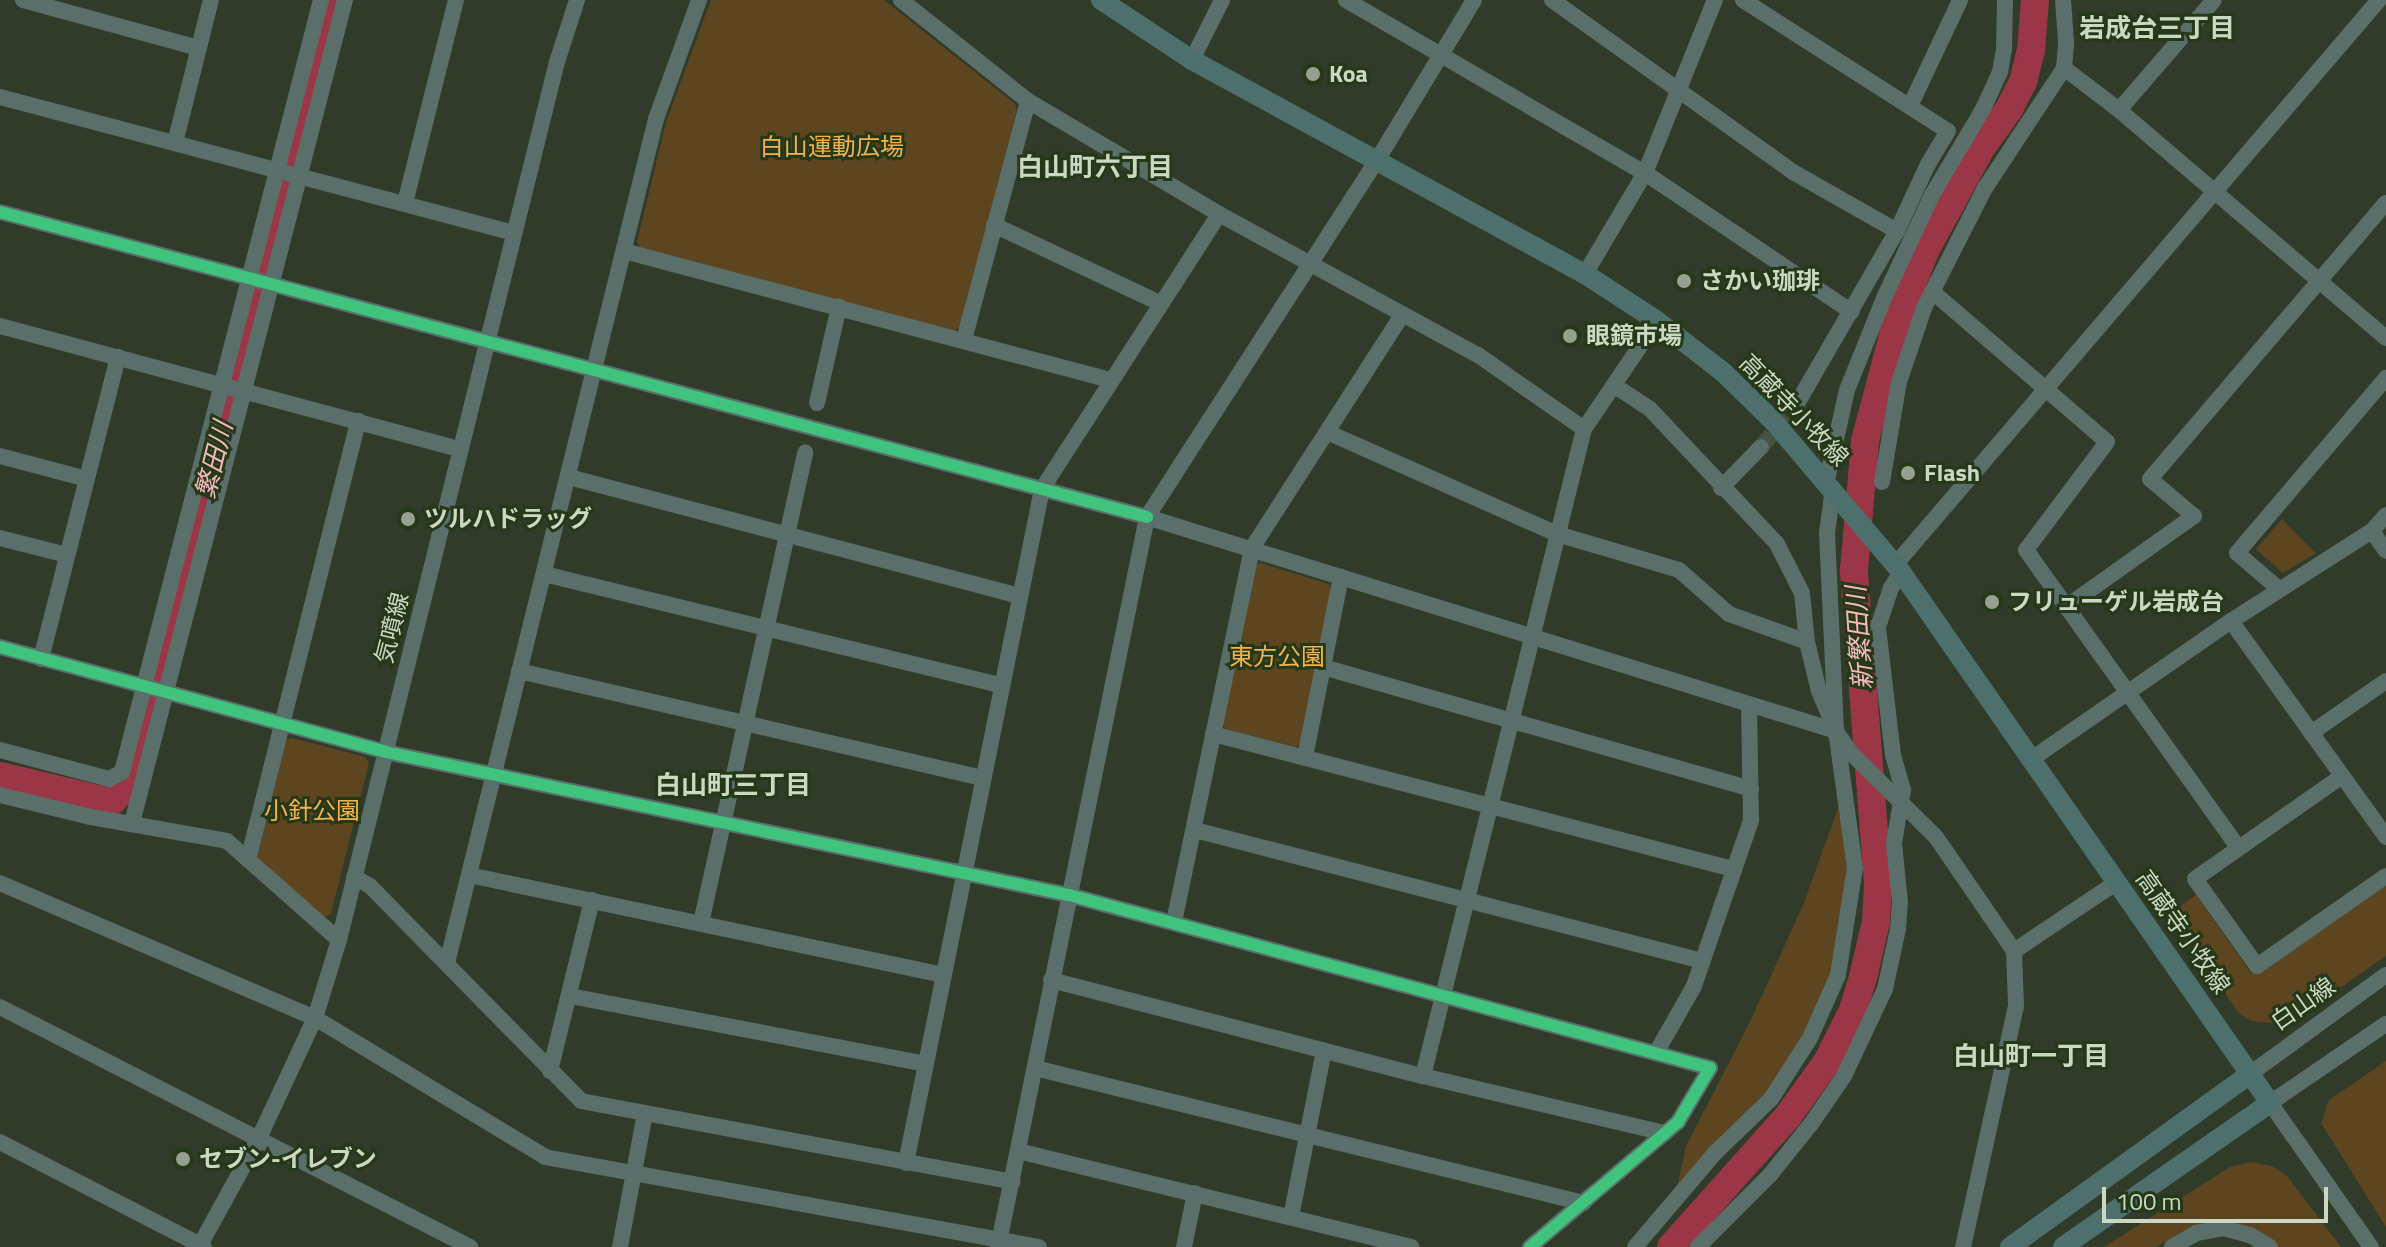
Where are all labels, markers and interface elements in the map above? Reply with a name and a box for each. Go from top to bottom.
district label: 岩成台三丁目 [2079,12,2235,44]
place label: Koa [1329,60,1368,88]
marker: Koa [1304,65,1322,83]
park label: 白山運動広場 [760,133,904,161]
district label: 白山町六丁目 [1017,151,1173,183]
place label: さかい珈琲 [1700,267,1820,295]
marker: さかい珈琲 [1675,272,1693,290]
place label: 眼鏡市場 [1586,322,1682,350]
marker: 眼鏡市場 [1561,327,1579,345]
street label: 高蔵寺小牧線 [1734,348,1854,472]
water label: 繁田川 [189,418,239,502]
place label: Flash [1924,459,1980,487]
marker: Flash [1899,464,1917,482]
place label: ツルハドラッグ [424,505,592,533]
marker: ツルハドラッグ [399,510,417,528]
water label: 新繁田川 [1840,585,1878,691]
place label: フリューゲル岩成台 [2008,588,2224,616]
street label: 気噴線 [369,590,415,666]
marker: フリューゲル岩成台 [1983,593,2001,611]
park label: 東方公園 [1229,643,1325,671]
district label: 白山町三丁目 [655,769,811,801]
park label: 小針公園 [264,797,360,825]
street label: 高蔵寺小牧線 [2130,865,2236,999]
street label: 白山線 [2265,972,2341,1036]
district label: 白山町一丁目 [1953,1040,2109,1072]
place label: セブン-イレブン [199,1145,377,1173]
marker: セブン-イレブン [174,1150,192,1168]
scale bar [2106,1171,2332,1221]
text: 100 m [2116,1183,2182,1219]

